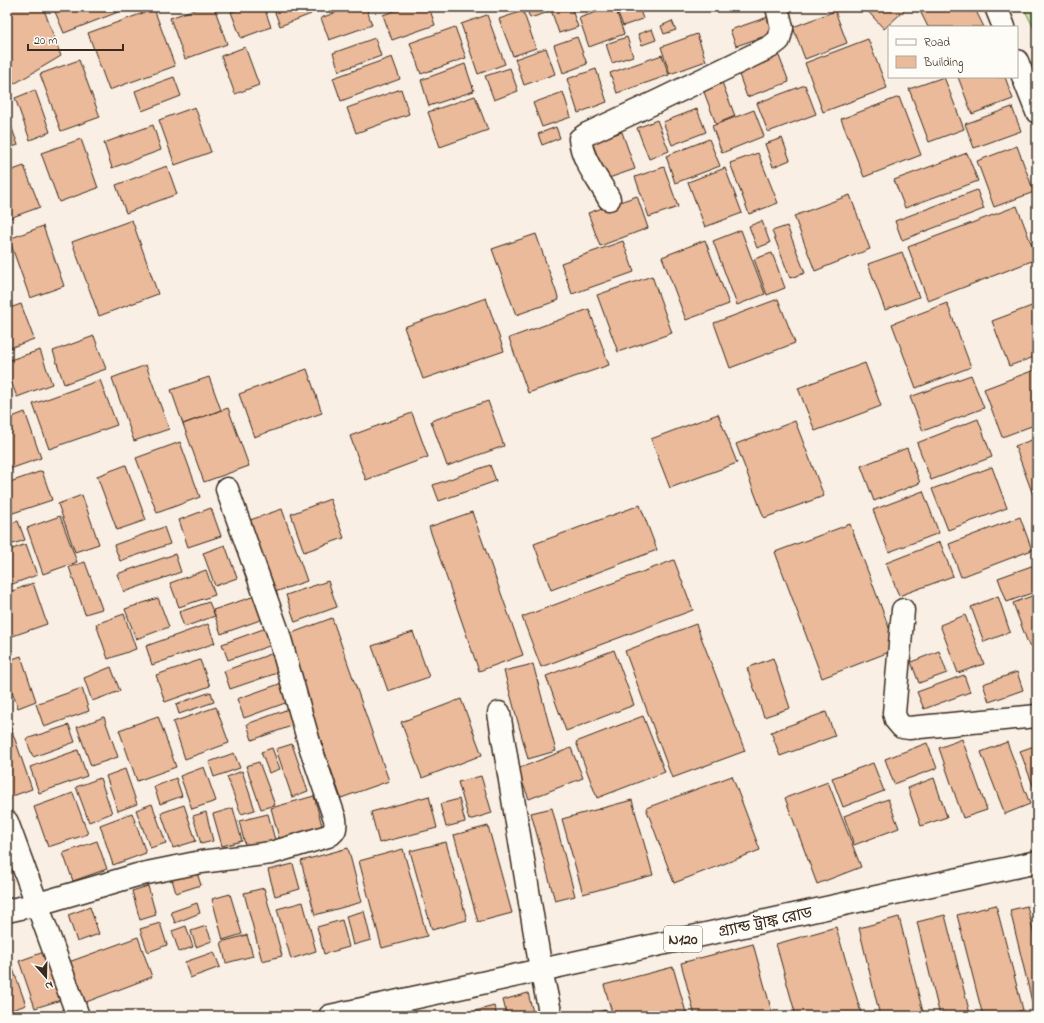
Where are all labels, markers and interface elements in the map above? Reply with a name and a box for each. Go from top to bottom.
scale bar [28,26,123,52]
legend [888,26,1018,78]
text: 20 m [34,32,57,50]
text: Road [924,34,950,52]
text: Building [923,54,963,73]
street label: গ্র্যান্ড ট্রাঙ্ক রোড [716,901,815,945]
road number: N120 [664,926,702,952]
north arrow [26,957,66,997]
text: N [43,977,55,994]

